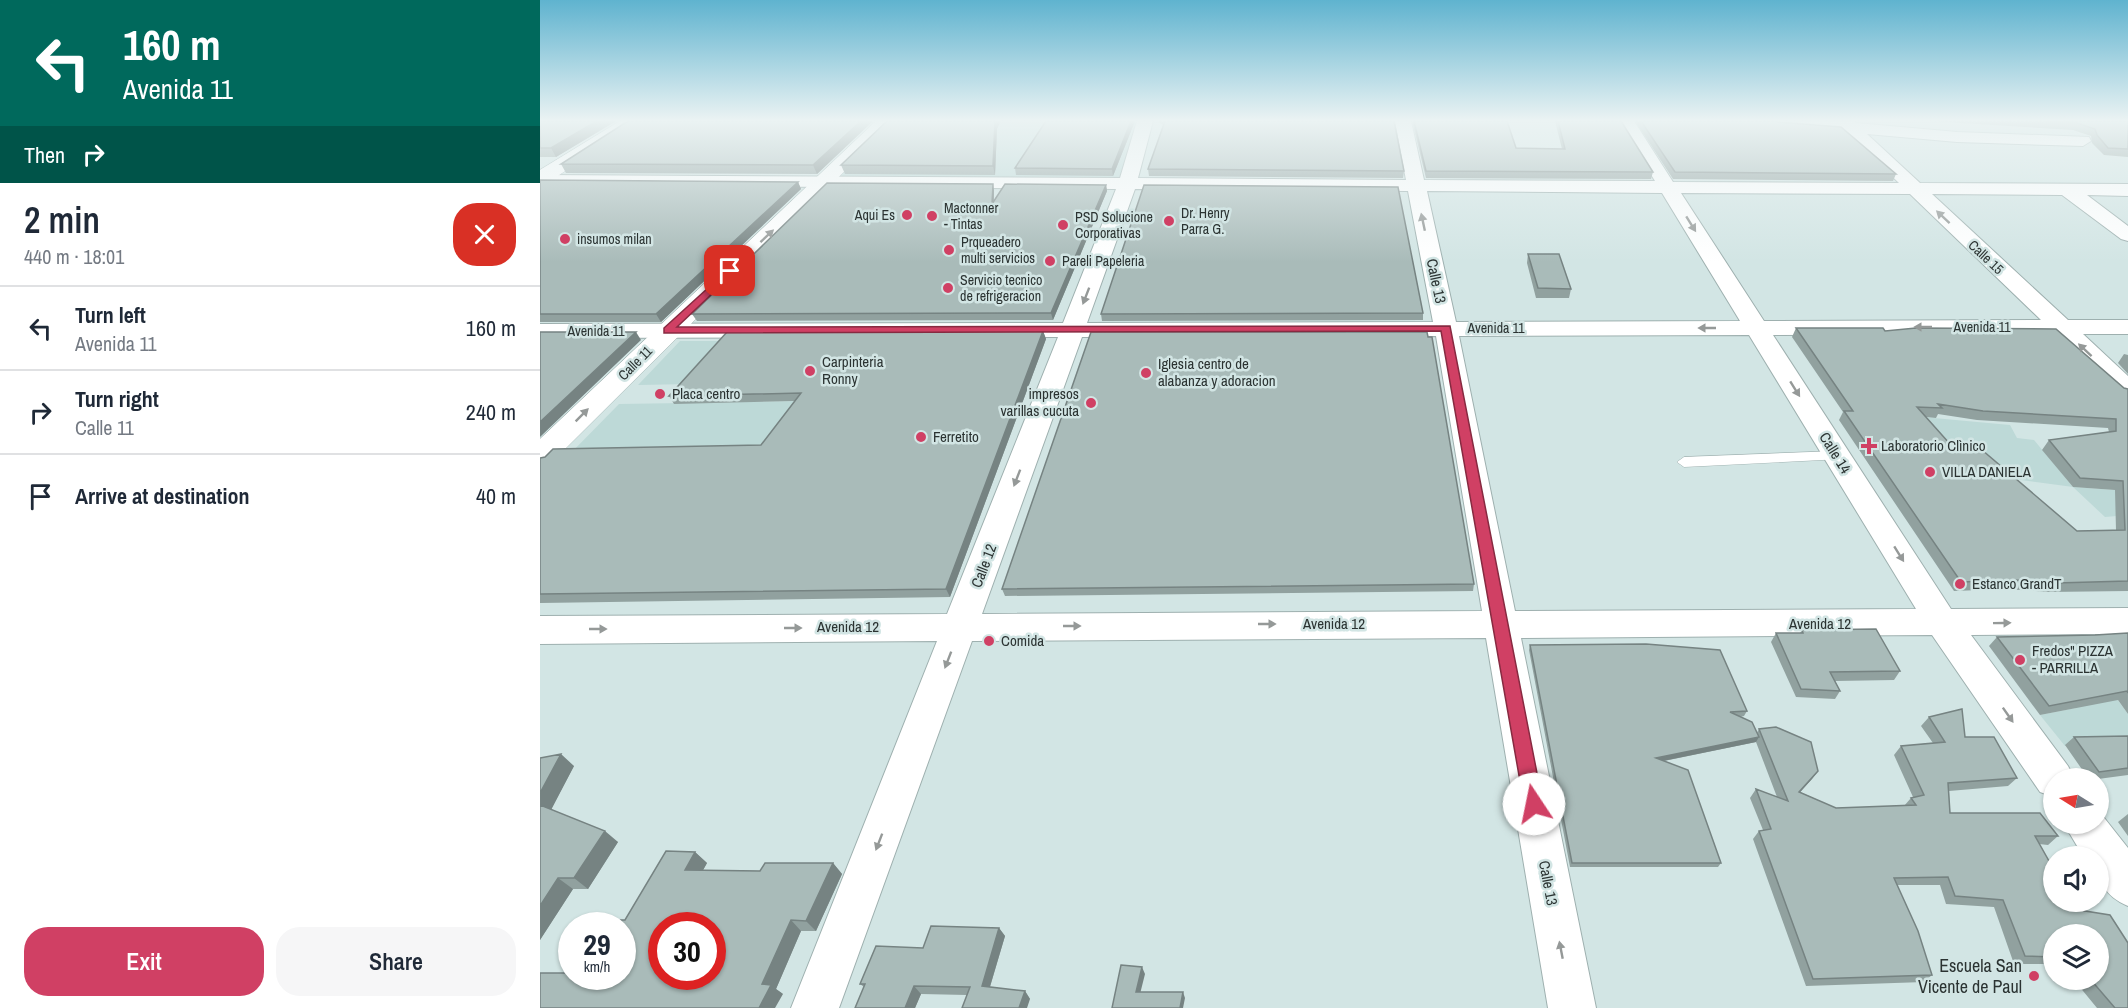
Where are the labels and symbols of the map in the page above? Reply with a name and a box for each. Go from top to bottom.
place label: Mactonner - Tintas [944,199,998,233]
place label: Dr. Henry Parra G. [1181,204,1230,238]
place label: Aqui Es [854,206,895,224]
marker: Aqui Es [900,208,914,222]
place label: PSD Solucione Corporativas [1075,208,1153,242]
marker: Mactonner - Tintas [925,209,939,223]
one-way arrow [1937,210,1951,224]
one-way arrow [1418,213,1428,232]
marker: Dr. Henry Parra G. [1162,214,1176,228]
one-way arrow [1685,216,1696,232]
marker: PSD Solucione Corporativas [1056,218,1070,232]
one-way arrow [760,229,775,243]
place label: insumos milan [577,230,652,248]
marker: insumos milan [558,232,572,246]
place label: Prqueadero multi servicios [961,233,1035,267]
street label: Calle 15 [1964,236,2008,278]
marker: Prqueadero multi servicios [942,243,956,257]
pin [704,245,755,296]
place label: Pareli Papeleria [1062,252,1145,270]
marker: Pareli Papeleria [1043,254,1057,268]
street label: Calle 13 [1422,257,1451,305]
place label: Servicio tecnico de refrigeracion [960,271,1042,305]
marker: Servicio tecnico de refrigeracion [941,281,955,295]
one-way arrow [1081,287,1091,305]
street label: Avenida 11 [1952,318,2011,336]
street label: Avenida 11 [1466,319,1525,337]
street label: Avenida 11 [566,322,625,340]
one-way arrow [1913,322,1932,332]
one-way arrow [1697,323,1716,333]
street label: Calle 11 [614,342,656,384]
one-way arrow [2078,344,2093,357]
place label: Carpinteria Ronny [822,351,884,389]
place label: Iglesia centro de alabanza y adoracion [1158,353,1276,391]
marker: Carpinteria Ronny [803,364,817,378]
marker: Iglesia centro de alabanza y adoracion [1139,366,1153,380]
one-way arrow [1789,381,1800,397]
place label: Placa centro [672,383,741,404]
place label: impresos varillas cucuta [1000,383,1079,421]
marker: Placa centro [653,387,667,401]
marker: impresos varillas cucuta [1084,396,1098,410]
one-way arrow [574,409,588,423]
place label: Ferretito [933,426,979,447]
street label: Calle 14 [1815,428,1856,478]
marker: Ferretito [914,430,928,444]
place label: Laboratorio Clìnico [1881,435,1986,456]
marker: Laboratorio Clìnico [1862,439,1876,453]
place label: VILLA DANIELA [1942,461,2032,482]
marker: VILLA DANIELA [1923,465,1937,479]
one-way arrow [1012,469,1022,487]
street label: Calle 12 [966,541,1001,591]
one-way arrow [1893,546,1904,562]
place label: Estanco GrandT [1972,573,2062,594]
marker: Estanco GrandT [1953,577,1967,591]
street label: Avenida 12 [1302,613,1365,634]
street label: Avenida 12 [1788,613,1851,634]
street label: Avenida 12 [816,616,879,637]
one-way arrow [1992,618,2011,628]
one-way arrow [1258,619,1277,629]
one-way arrow [1063,621,1082,631]
one-way arrow [784,623,803,633]
one-way arrow [589,624,608,634]
place label: Comida [1001,630,1044,651]
marker: Comida [982,634,996,648]
place label: Fredos" PIZZA - PARRILLA [2032,640,2114,678]
one-way arrow [943,652,953,670]
marker: Fredos" PIZZA - PARRILLA [2013,653,2027,667]
one-way arrow [2002,707,2014,723]
north arrow [2043,768,2109,834]
position arrow [1502,772,1566,836]
one-way arrow [873,834,883,852]
street label: Calle 13 [1534,859,1563,907]
speed limit sign: 30 [648,912,726,990]
one-way arrow [1556,941,1565,960]
place label: Escuela San Vicente de Paul [1918,953,2022,999]
marker: Escuela San Vicente de Paul [2027,969,2041,983]

